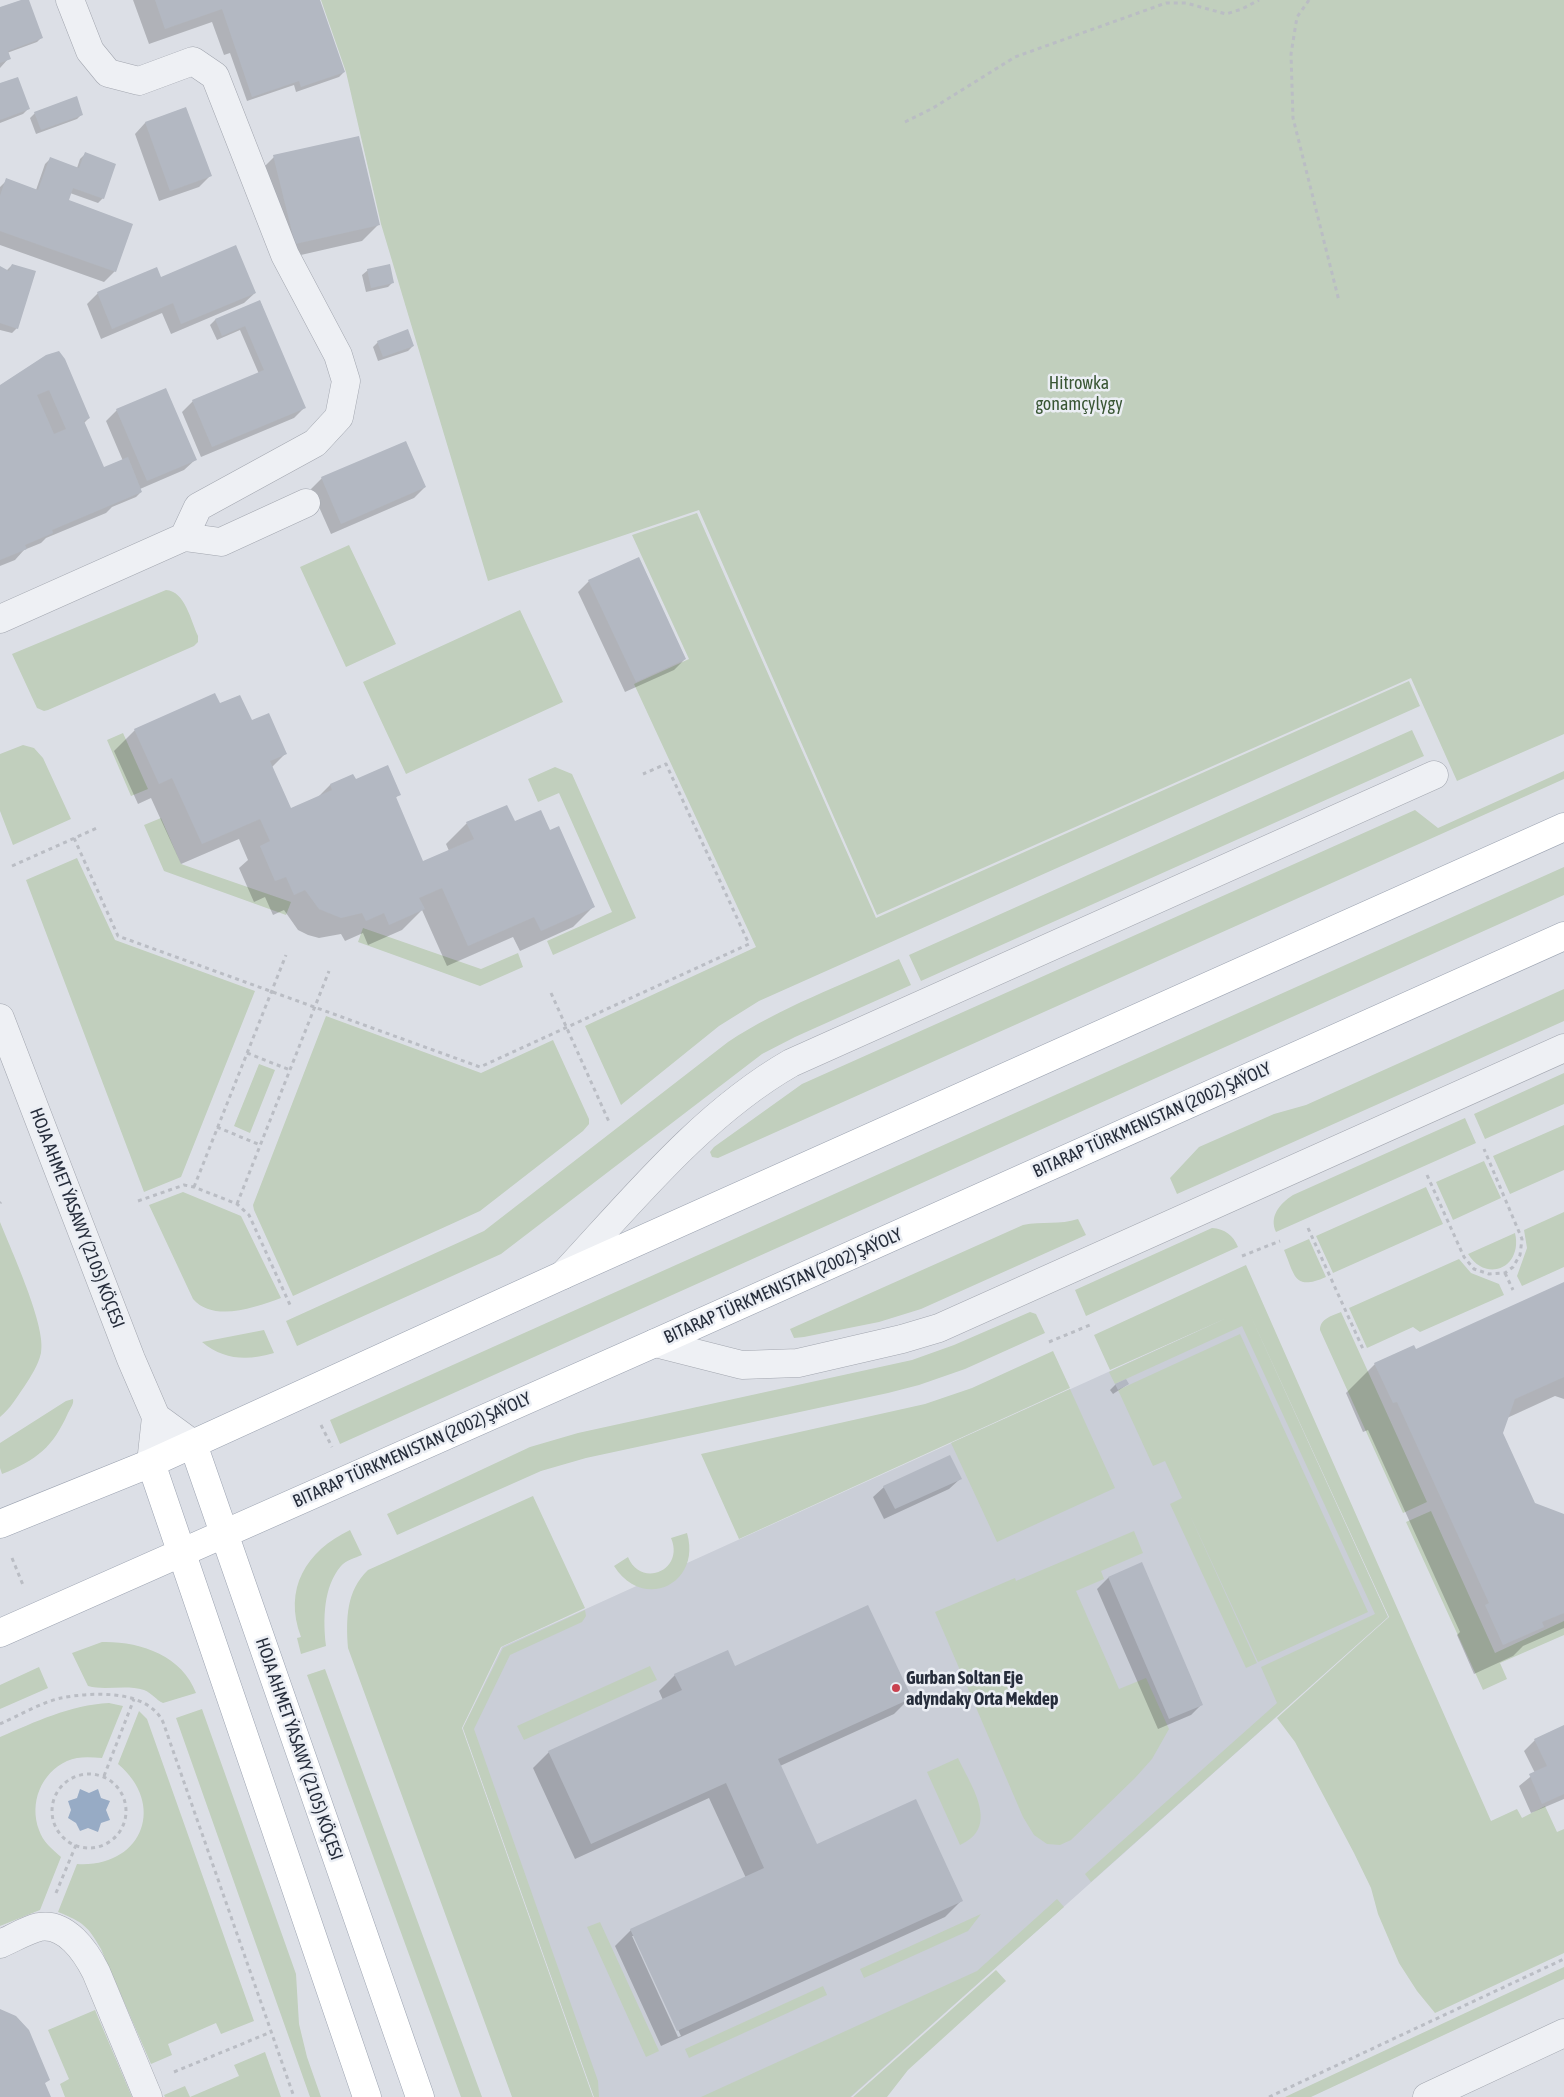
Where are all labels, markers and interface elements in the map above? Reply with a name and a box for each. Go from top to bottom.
park label: Hitrowka gonamçylygy [1035,372,1123,414]
street label: BITARAP TÜRKMENISTAN (2002) ŞAÝOLY [1030,1058,1274,1182]
street label: HOJA AHMET ÝASAWY (2105) KÖÇESI [25,1105,129,1331]
street label: BITARAP TÜRKMENISTAN (2002) ŞAÝOLY [661,1224,905,1348]
street label: BITARAP TÜRKMENISTAN (2002) ŞAÝOLY [290,1388,534,1512]
street label: HOJA AHMET ÝASAWY (2105) KÖÇESI [251,1635,347,1863]
place label: Gurban Soltan Eje adyndaky Orta Mekdep [906,1667,1058,1710]
marker: Gurban Soltan Eje adyndaky Orta Mekdep [890,1682,902,1694]

